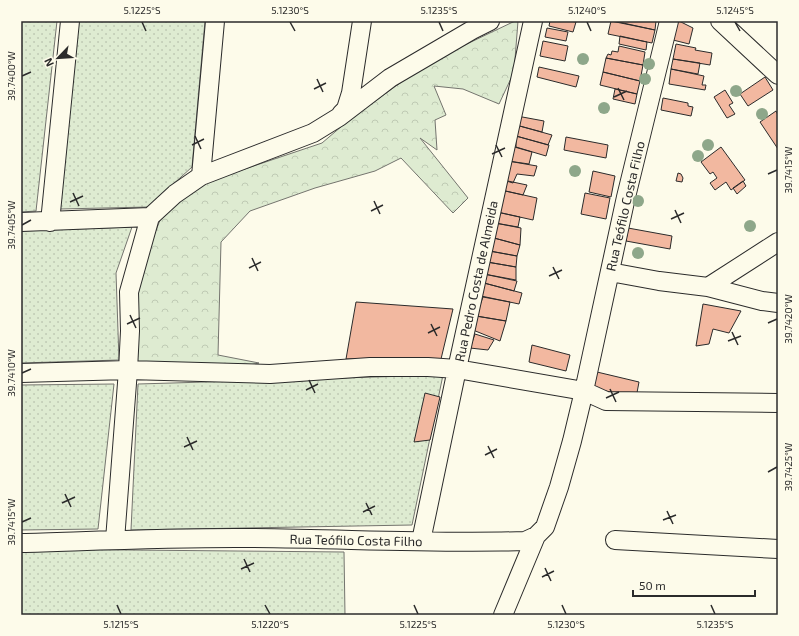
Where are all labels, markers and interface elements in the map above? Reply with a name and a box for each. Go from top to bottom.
text: 5.1225°S [123,4,161,16]
text: 5.1230°S [271,4,309,16]
text: 5.1235°S [421,4,458,16]
text: 5.1240°S [568,4,607,16]
text: 5.1245°S [716,4,754,16]
north arrow [38,38,78,78]
text: 39.7400°W [5,51,17,101]
text: N [41,56,56,69]
street label: Rua Teófilo Costa Filho [602,139,648,273]
text: 39.7415°W [782,146,794,193]
street label: Rua Pedro Costa de Almeida [451,199,501,363]
text: 39.7405°W [5,200,17,249]
text: 39.7420°W [782,294,794,344]
text: 39.7410°W [5,349,17,397]
text: 39.7425°W [782,442,794,491]
text: 39.7415°W [5,498,17,545]
street label: Rua Teófilo Costa Filho [289,531,423,549]
scale bar [633,572,755,598]
text: 50 m [639,578,666,592]
text: 5.1215°S [103,618,139,630]
text: 5.1220°S [251,618,289,630]
text: 5.1225°S [399,618,437,630]
text: 5.1230°S [547,618,585,630]
text: 5.1235°S [697,618,734,630]

